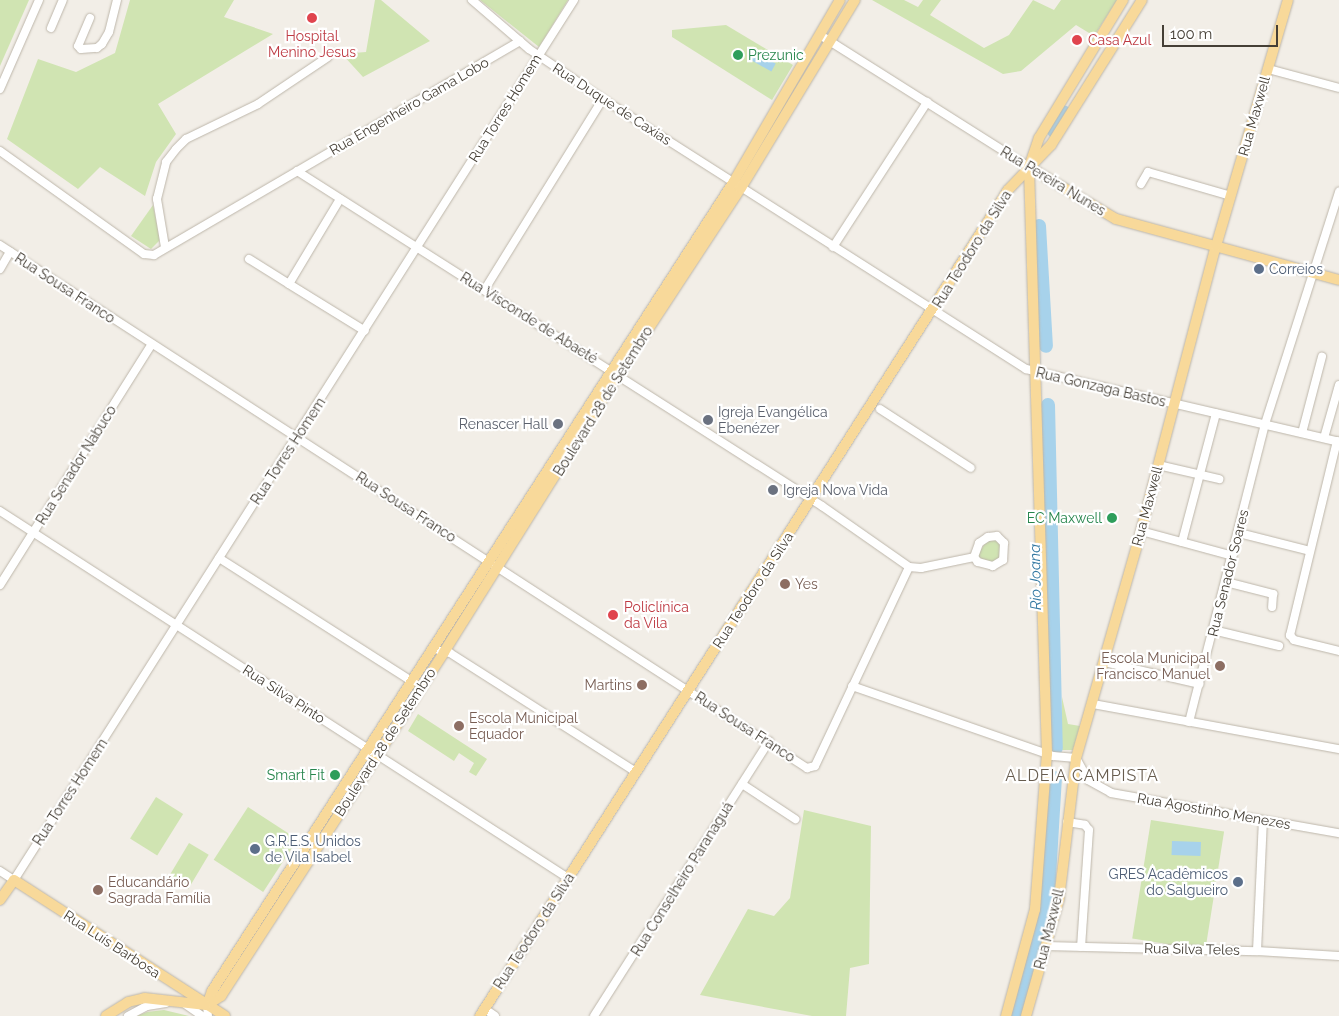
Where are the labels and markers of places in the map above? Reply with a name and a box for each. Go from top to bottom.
marker: Hospital Menino Jesus [305,11,319,25]
place label: Hospital Menino Jesus [268,28,356,60]
place label: Casa Azul [1088,32,1152,48]
marker: Casa Azul [1070,33,1084,47]
place label: Prezunic [748,47,804,63]
marker: Prezunic [732,49,744,61]
place label: Correios [1269,261,1323,277]
marker: Correios [1253,263,1265,275]
place label: Igreja Evangélica Ebenézer [718,404,828,437]
marker: Igreja Evangélica Ebenézer [702,414,714,426]
place label: Renascer Hall [458,416,548,432]
marker: Renascer Hall [552,418,564,430]
place label: Igreja Nova Vida [783,482,888,498]
marker: Igreja Nova Vida [767,484,779,496]
place label: EC Maxwell [1027,510,1102,526]
marker: EC Maxwell [1106,512,1118,524]
place label: Yes [795,576,818,592]
marker: Yes [779,578,791,590]
place label: Policlínica da Vila [624,599,689,632]
marker: Policlínica da Vila [606,608,620,622]
place label: Escola Municipal Francisco Manuel [1096,650,1210,682]
marker: Escola Municipal Francisco Manuel [1214,660,1226,672]
place label: Martins [585,677,632,693]
marker: Martins [636,679,648,691]
place label: Escola Municipal Equador [469,710,578,742]
marker: Escola Municipal Equador [453,720,465,732]
place label: Smart Fit [267,767,325,783]
marker: Smart Fit [329,769,341,781]
place label: G.R.E.S. Unidos de Vila Isabel [265,833,361,866]
marker: G.R.E.S. Unidos de Vila Isabel [249,843,261,855]
place label: GRES Acadêmicos do Salgueiro [1108,866,1228,899]
place label: Educandário Sagrada Família [108,874,211,906]
marker: GRES Acadêmicos do Salgueiro [1232,876,1244,888]
marker: Educandário Sagrada Família [92,884,104,896]

